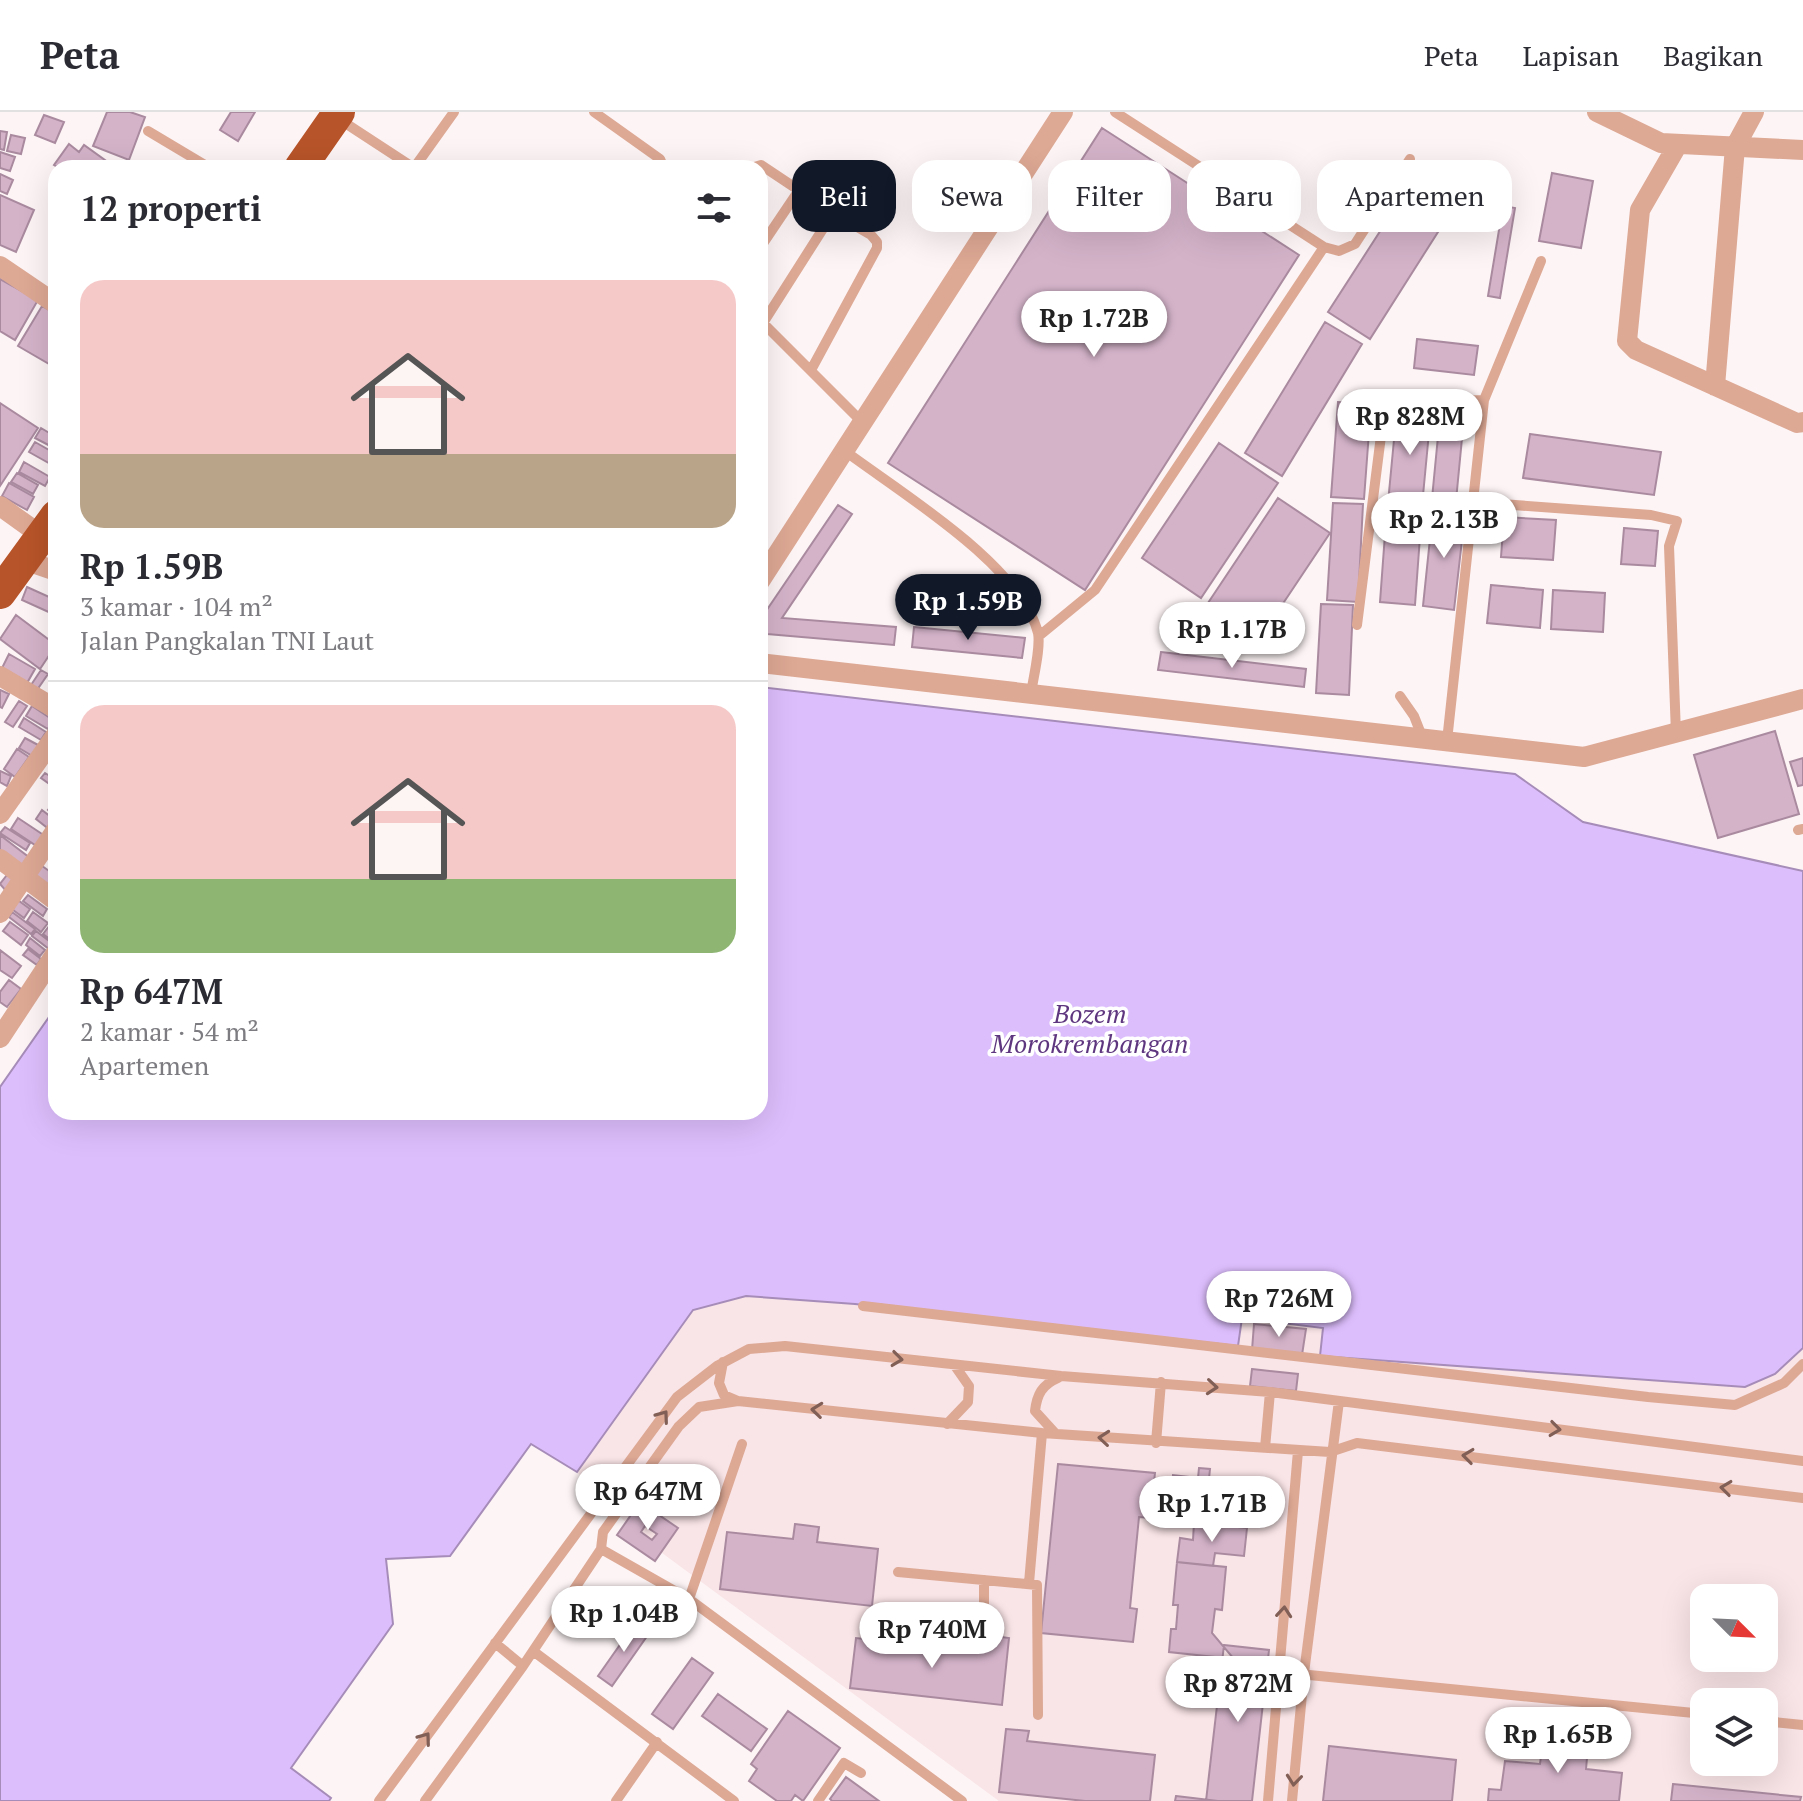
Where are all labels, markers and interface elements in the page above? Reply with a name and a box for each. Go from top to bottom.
text: Peta [40,30,120,80]
text: Peta [1424,37,1479,74]
text: Lapisan [1523,37,1619,74]
text: Bagikan [1663,37,1763,74]
chip: Beli [792,160,896,232]
chip: Sewa [912,160,1032,232]
chip: Filter [1048,160,1171,232]
chip: Baru [1187,160,1301,232]
chip: Apartemen [1317,160,1512,232]
text: 12 properti [80,186,262,231]
icon: filters [692,186,736,230]
pin: Rp 1.72B [1011,291,1177,359]
text: Rp 1.72B [1039,300,1149,334]
icon: home [336,332,480,476]
pin: Rp 828M [1336,389,1484,457]
text: Rp 828M [1355,398,1465,432]
pin: Rp 2.13B [1361,492,1527,560]
text: Rp 2.13B [1389,501,1499,535]
text: Rp 1.59B [80,544,223,589]
pin: Rp 1.59B [885,574,1051,642]
text: Rp 1.59B [913,583,1023,617]
text: 3 kamar · 104 m² [80,589,273,623]
pin: Rp 1.17B [1149,602,1315,670]
text: Rp 1.17B [1177,611,1287,645]
text: Jalan Pangkalan TNI Laut [80,623,374,657]
icon: home [336,757,480,901]
text: Rp 647M [80,969,223,1014]
water label: Bozem Morokrembangan [991,996,1188,1060]
text: 2 kamar · 54 m² [80,1014,259,1048]
text: Apartemen [80,1048,209,1082]
pin: Rp 726M [1205,1271,1353,1339]
text: Rp 726M [1224,1280,1334,1314]
one-way arrow [891,1351,904,1368]
one-way arrow [1206,1378,1219,1395]
one-way arrow [810,1401,823,1418]
one-way arrow [653,1411,668,1425]
one-way arrow [1548,1420,1562,1437]
one-way arrow [1097,1430,1110,1447]
one-way arrow [1461,1448,1474,1465]
pin: Rp 647M [574,1464,722,1532]
text: Rp 647M [593,1473,703,1507]
pin: Rp 1.71B [1129,1476,1295,1544]
one-way arrow [1719,1480,1732,1497]
text: Rp 1.71B [1157,1485,1267,1519]
north arrow [1690,1584,1778,1672]
map controls [1690,1584,1778,1776]
pin: Rp 1.04B [541,1586,707,1654]
text: Rp 1.04B [569,1595,679,1629]
pin: Rp 740M [858,1602,1006,1670]
one-way arrow [1275,1605,1292,1618]
text: Rp 740M [877,1611,987,1645]
pin: Rp 872M [1164,1656,1312,1724]
text: Rp 872M [1183,1665,1293,1699]
button: layers [1690,1688,1778,1776]
pin: Rp 1.65B [1475,1707,1641,1775]
text: Rp 1.65B [1503,1716,1613,1750]
one-way arrow [416,1732,430,1747]
one-way arrow [1286,1774,1303,1787]

